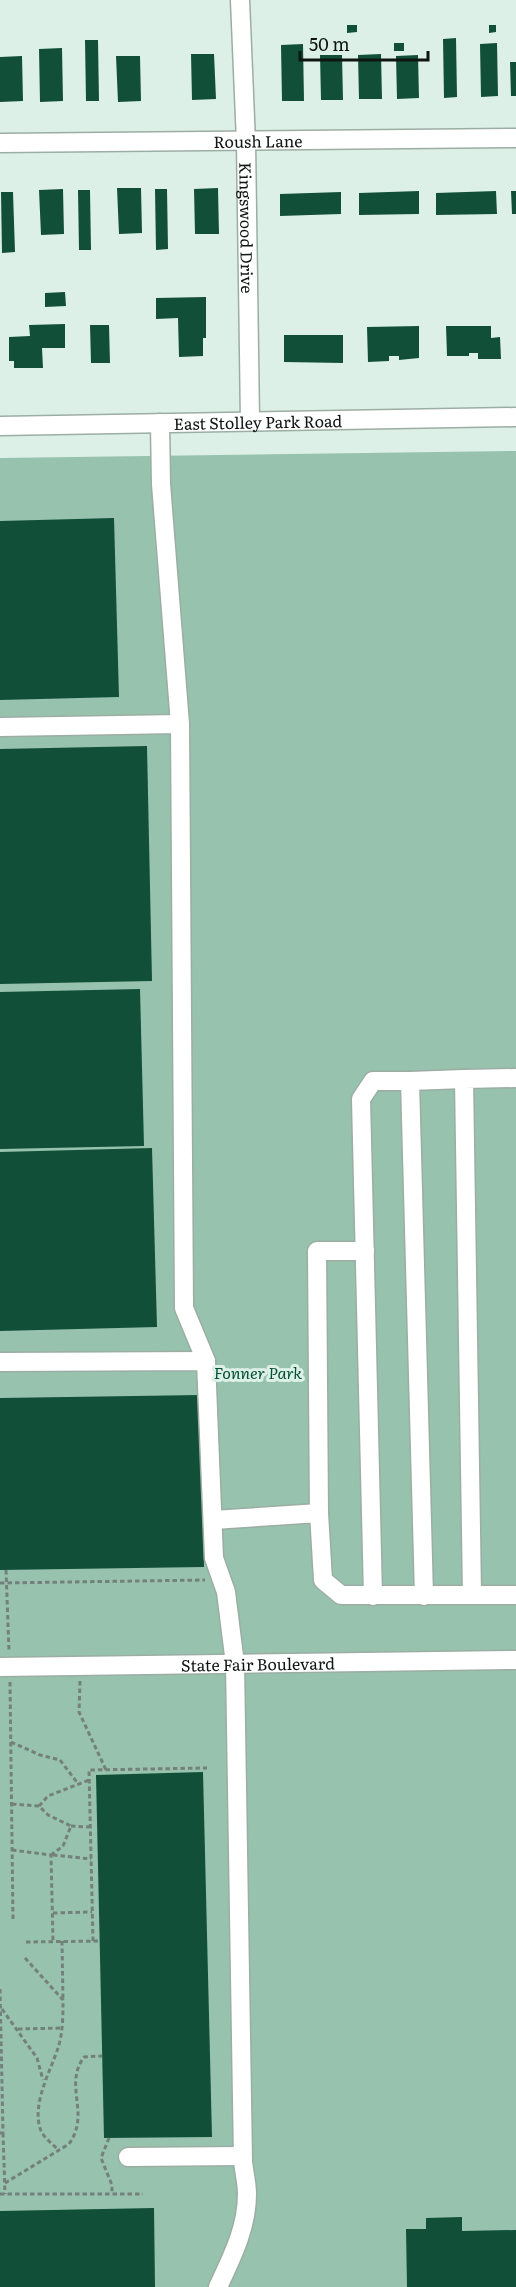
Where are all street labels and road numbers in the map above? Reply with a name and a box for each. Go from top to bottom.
street label: Roush Lane [213,128,303,153]
street label: Kingswood Drive [234,162,260,294]
street label: East Stolley Park Road [173,408,343,435]
street label: State Fair Boulevard [181,1650,335,1677]

